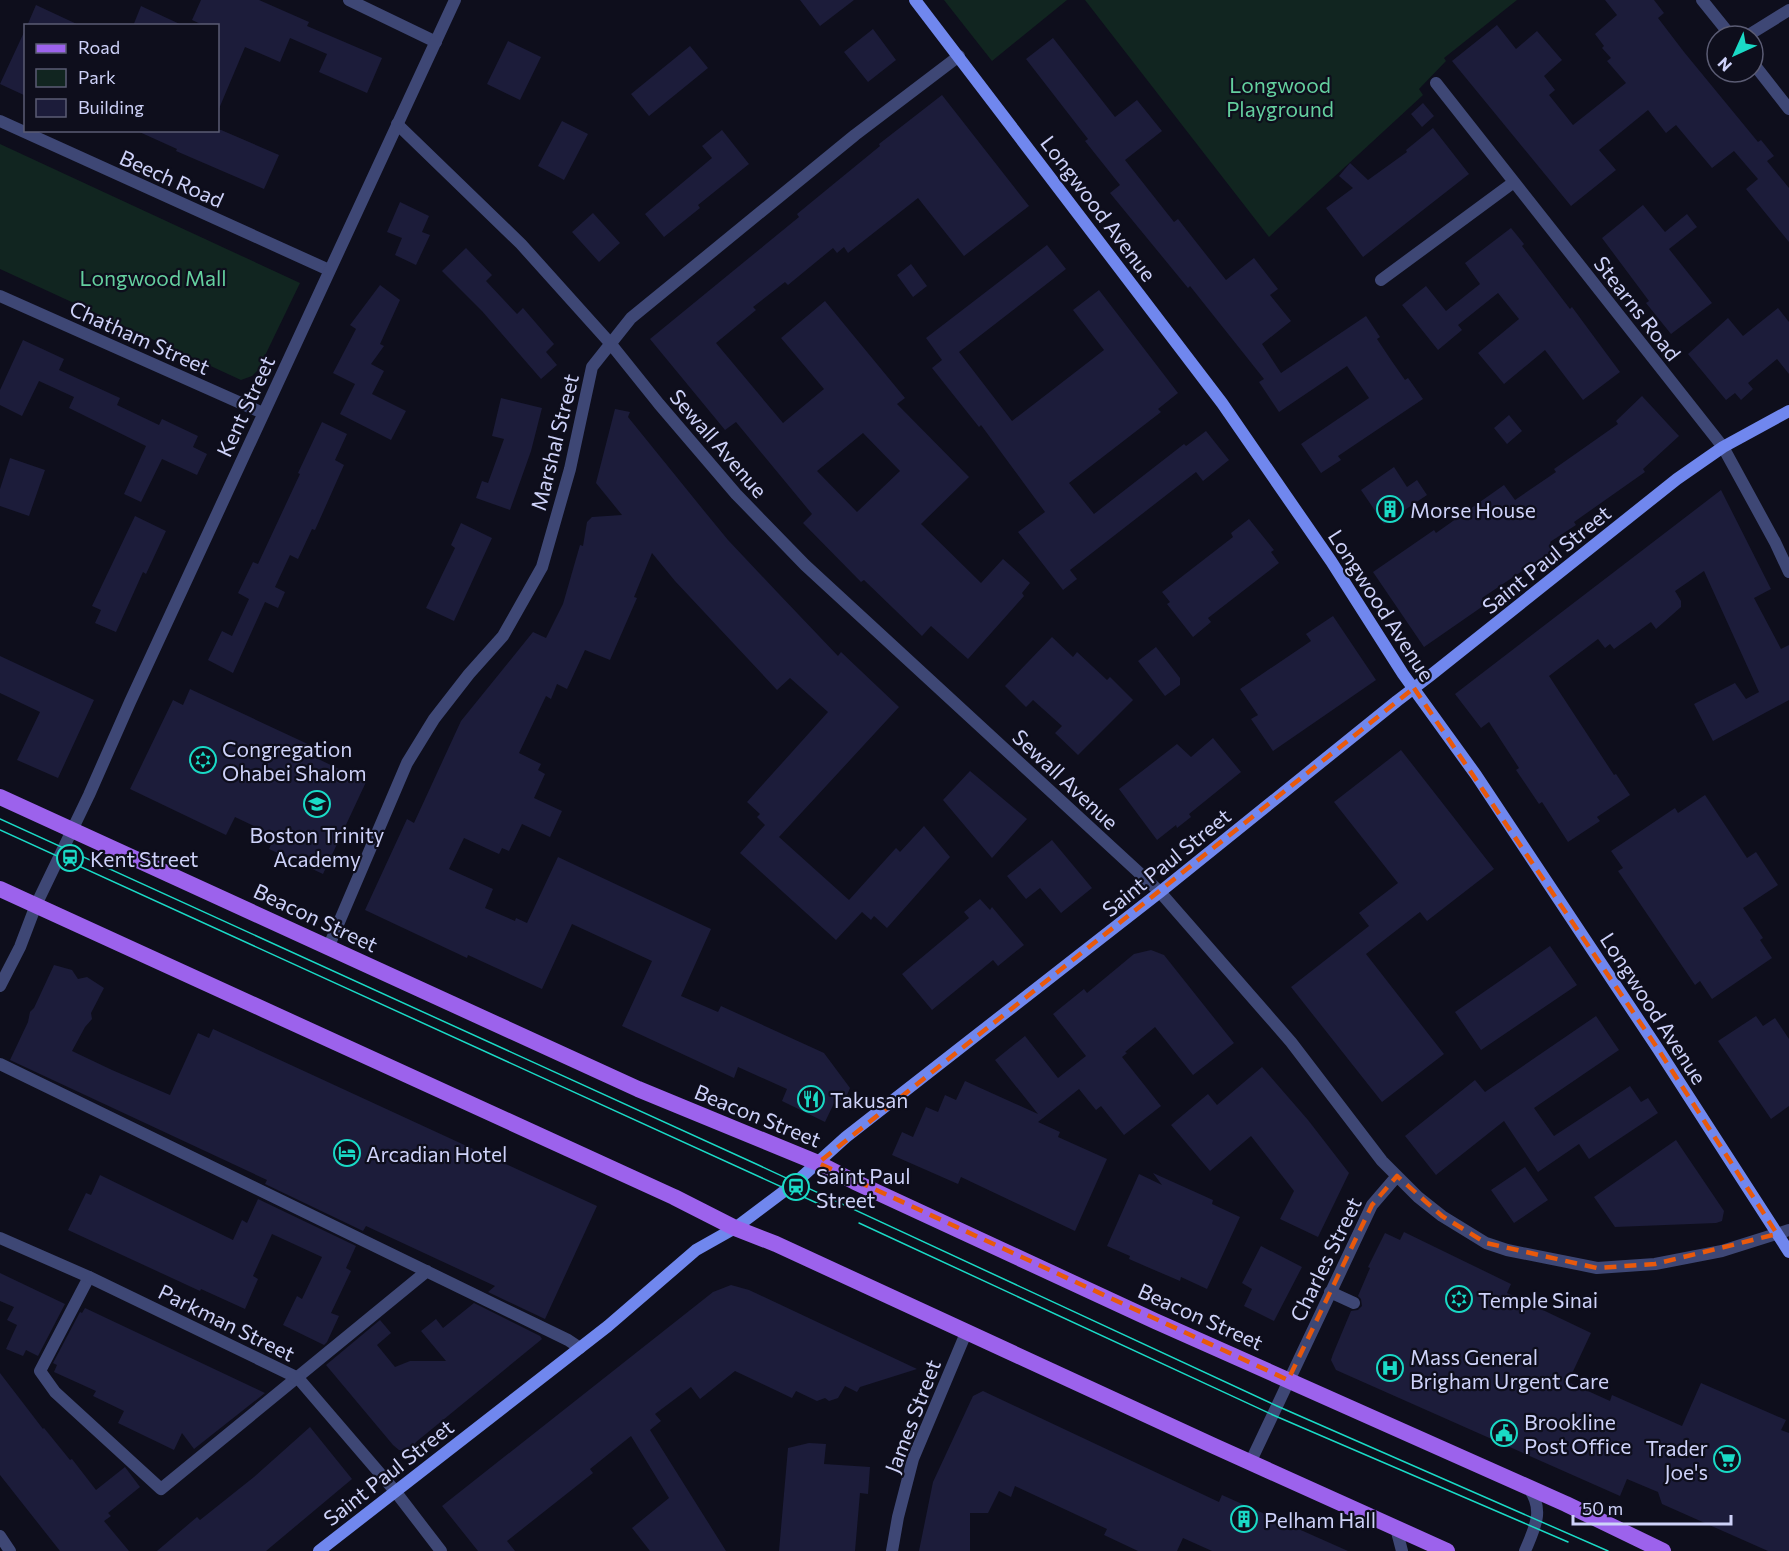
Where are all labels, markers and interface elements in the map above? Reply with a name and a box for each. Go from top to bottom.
legend [24,24,219,132]
north arrow [1705,24,1765,84]
text: Road [78,36,120,58]
text: N [1713,54,1735,76]
text: Park [78,66,116,88]
park label: Longwood Playground [1226,72,1334,121]
text: Building [78,96,144,118]
street label: Longwood Avenue [1036,130,1162,286]
street label: Beech Road [116,144,228,212]
street label: Stearns Road [1589,251,1687,365]
park label: Longwood Mall [79,265,227,290]
street label: Chatham Street [66,295,214,379]
street label: Kent Street [211,352,279,460]
street label: Marshal Street [525,371,583,513]
street label: Sewall Avenue [665,384,773,502]
building icon: Morse House [1375,494,1405,524]
place label: Morse House [1410,497,1536,522]
street label: Saint Paul Street [1477,500,1615,618]
street label: Longwood Avenue [1324,525,1440,685]
street label: Sewall Avenue [1008,724,1124,834]
place label: Congregation Ohabei Shalom [222,736,367,785]
synagogue icon: Congregation Ohabei Shalom [188,745,218,775]
school or university icon: Boston Trinity Academy [302,789,332,819]
street label: Saint Paul Street [1097,803,1235,921]
place label: Boston Trinity Academy [250,822,385,871]
station icon: Kent Street [55,843,85,873]
place label: Kent Street [90,846,198,871]
street label: Beacon Street [250,877,382,957]
street label: Longwood Avenue [1596,928,1712,1088]
street label: Beacon Street [691,1078,825,1152]
restaurant icon: Takusan [796,1084,826,1114]
place label: Takusan [830,1087,908,1112]
hotel icon: Arcadian Hotel [332,1138,362,1168]
place label: Arcadian Hotel [366,1141,507,1166]
place label: Saint Paul Street [816,1163,911,1212]
station icon: Saint Paul Street [781,1172,811,1202]
street label: Charles Street [1284,1193,1366,1325]
street label: Beacon Street [1135,1277,1267,1355]
street label: Parkman Street [155,1278,299,1366]
synagogue icon: Temple Sinai [1444,1284,1474,1314]
place label: Temple Sinai [1478,1287,1598,1312]
place label: Mass General Brigham Urgent Care [1410,1344,1609,1393]
hospital icon: Mass General Brigham Urgent Care [1375,1353,1405,1383]
street label: James Street [879,1356,945,1476]
place label: Brookline Post Office [1524,1409,1631,1458]
street label: Saint Paul Street [318,1414,458,1530]
public building icon: Brookline Post Office [1489,1418,1519,1448]
place label: Trader Joe's [1646,1435,1708,1484]
supermarket icon: Trader Joe's [1712,1444,1742,1474]
scale bar [1573,1488,1730,1526]
text: 50 m [1582,1497,1623,1519]
building icon: Pelham Hall [1229,1504,1259,1534]
place label: Pelham Hall [1264,1507,1376,1532]

